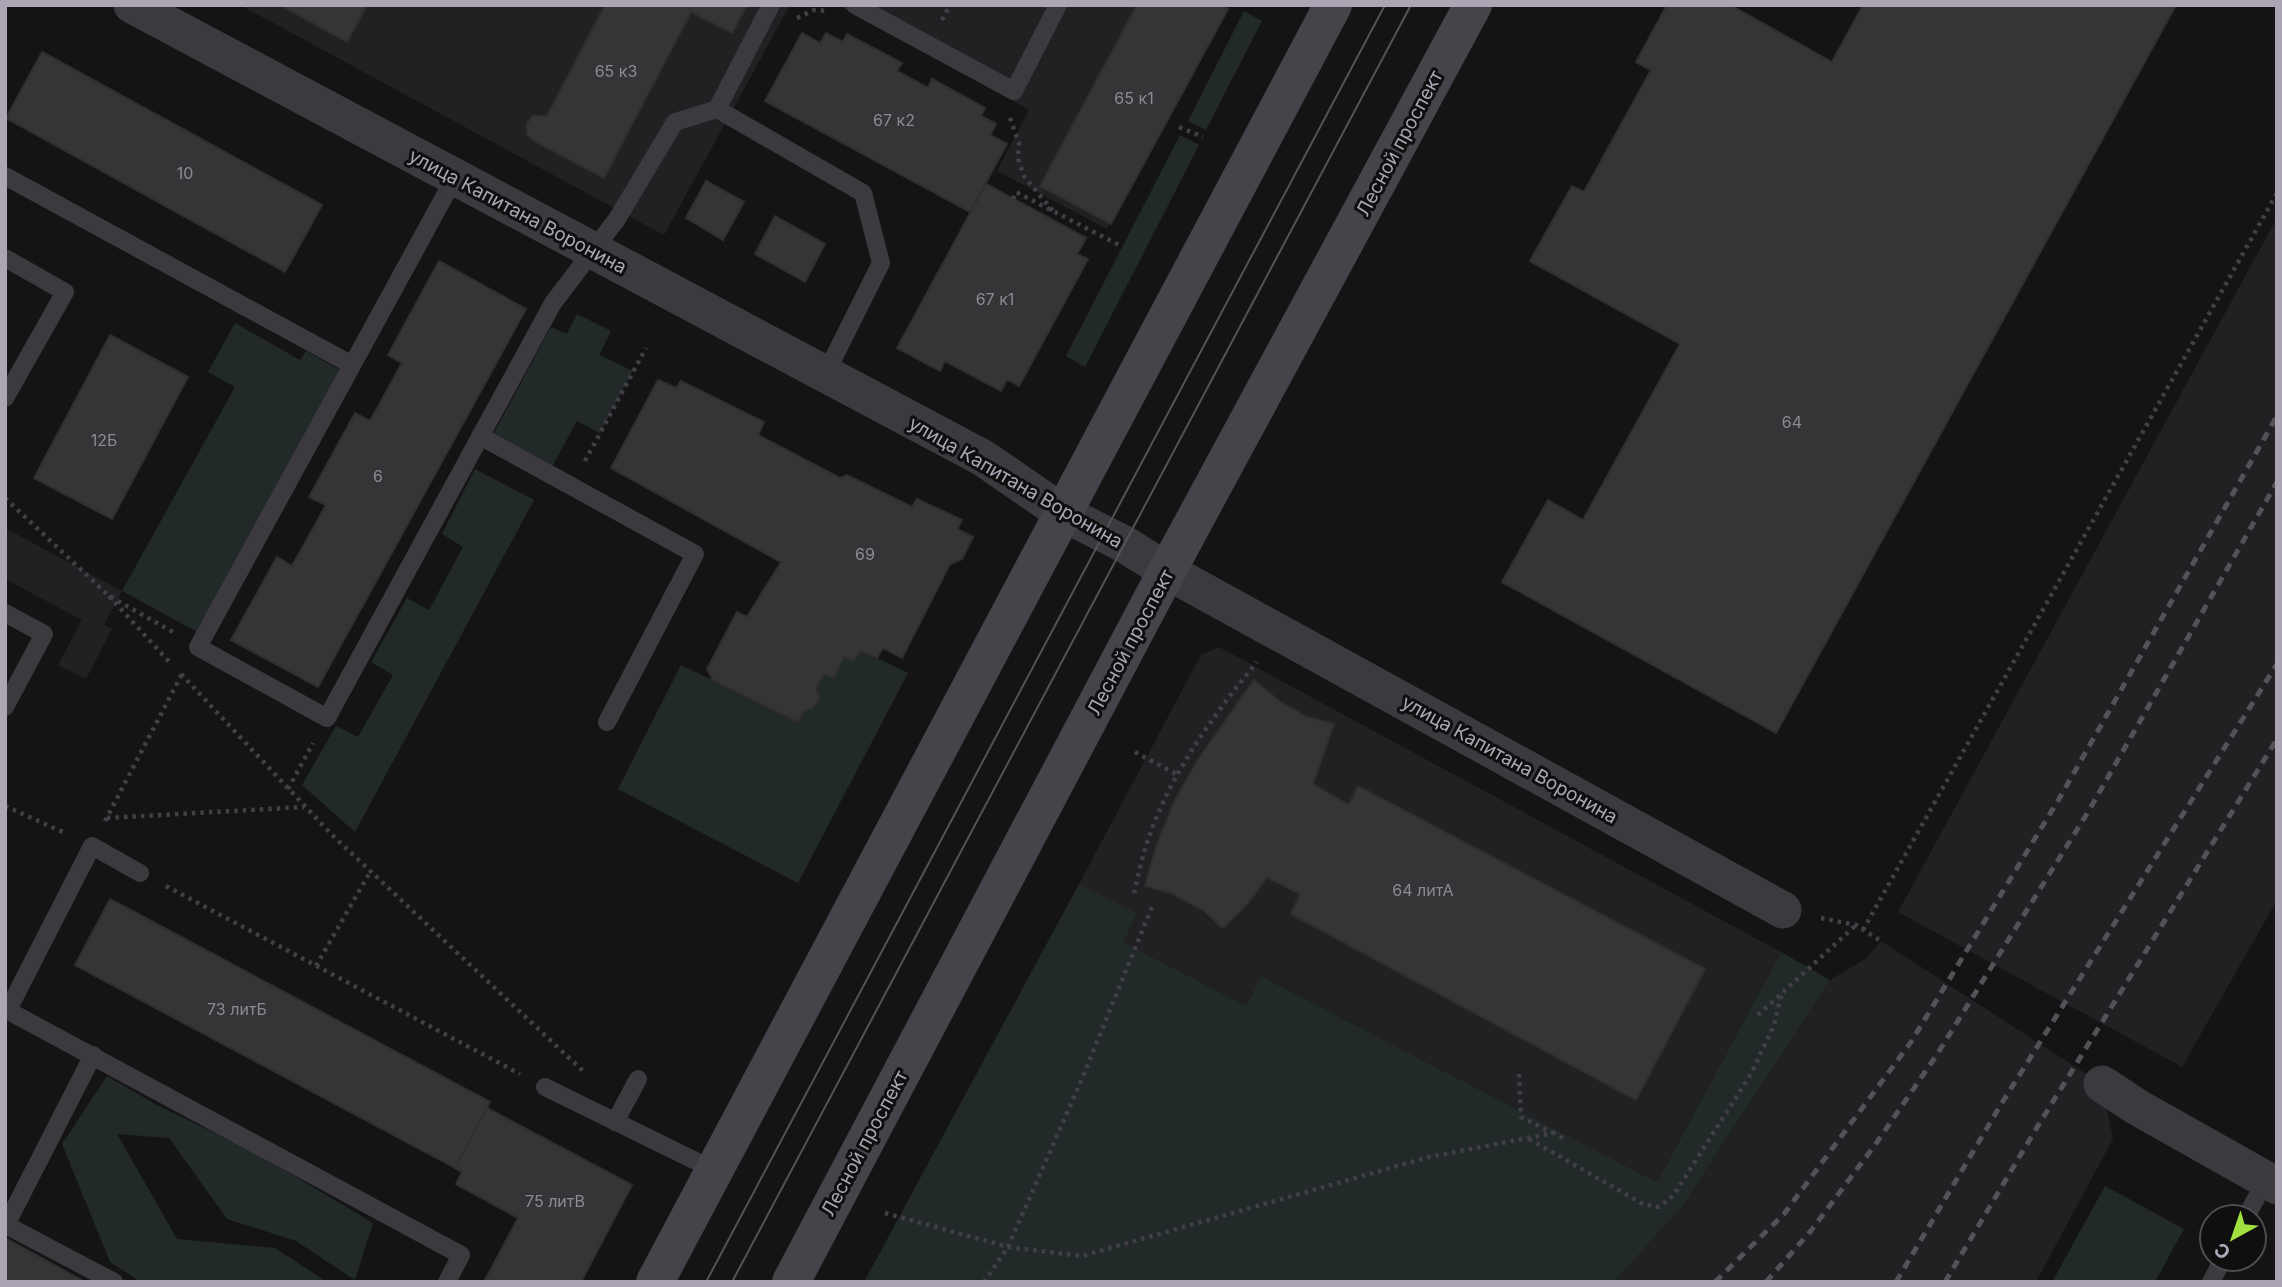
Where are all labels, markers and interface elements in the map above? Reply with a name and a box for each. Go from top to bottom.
house number: 65 к3 [595,61,637,81]
street label: Лесной проспект [1351,66,1448,220]
house number: 65 к1 [1114,88,1154,108]
house number: 67 к2 [873,110,915,130]
street label: улица Капитана Воронина [405,144,631,279]
house number: 10 [177,163,193,183]
house number: 67 к1 [976,289,1014,309]
street label: улица Капитана Воронина [905,412,1127,553]
house number: 64 [1782,412,1802,432]
house number: 12Б [91,430,117,450]
house number: 6 [373,466,383,486]
house number: 69 [855,544,875,564]
street label: Лесной проспект [1082,565,1179,719]
street label: улица Капитана Воронина [1398,690,1622,828]
house number: 64 литА [1392,880,1454,900]
house number: 73 литБ [207,999,267,1019]
street label: Лесной проспект [816,1066,913,1220]
house number: 75 литВ [525,1191,585,1211]
north arrow [2198,1203,2268,1273]
text: С [2210,1237,2235,1264]

